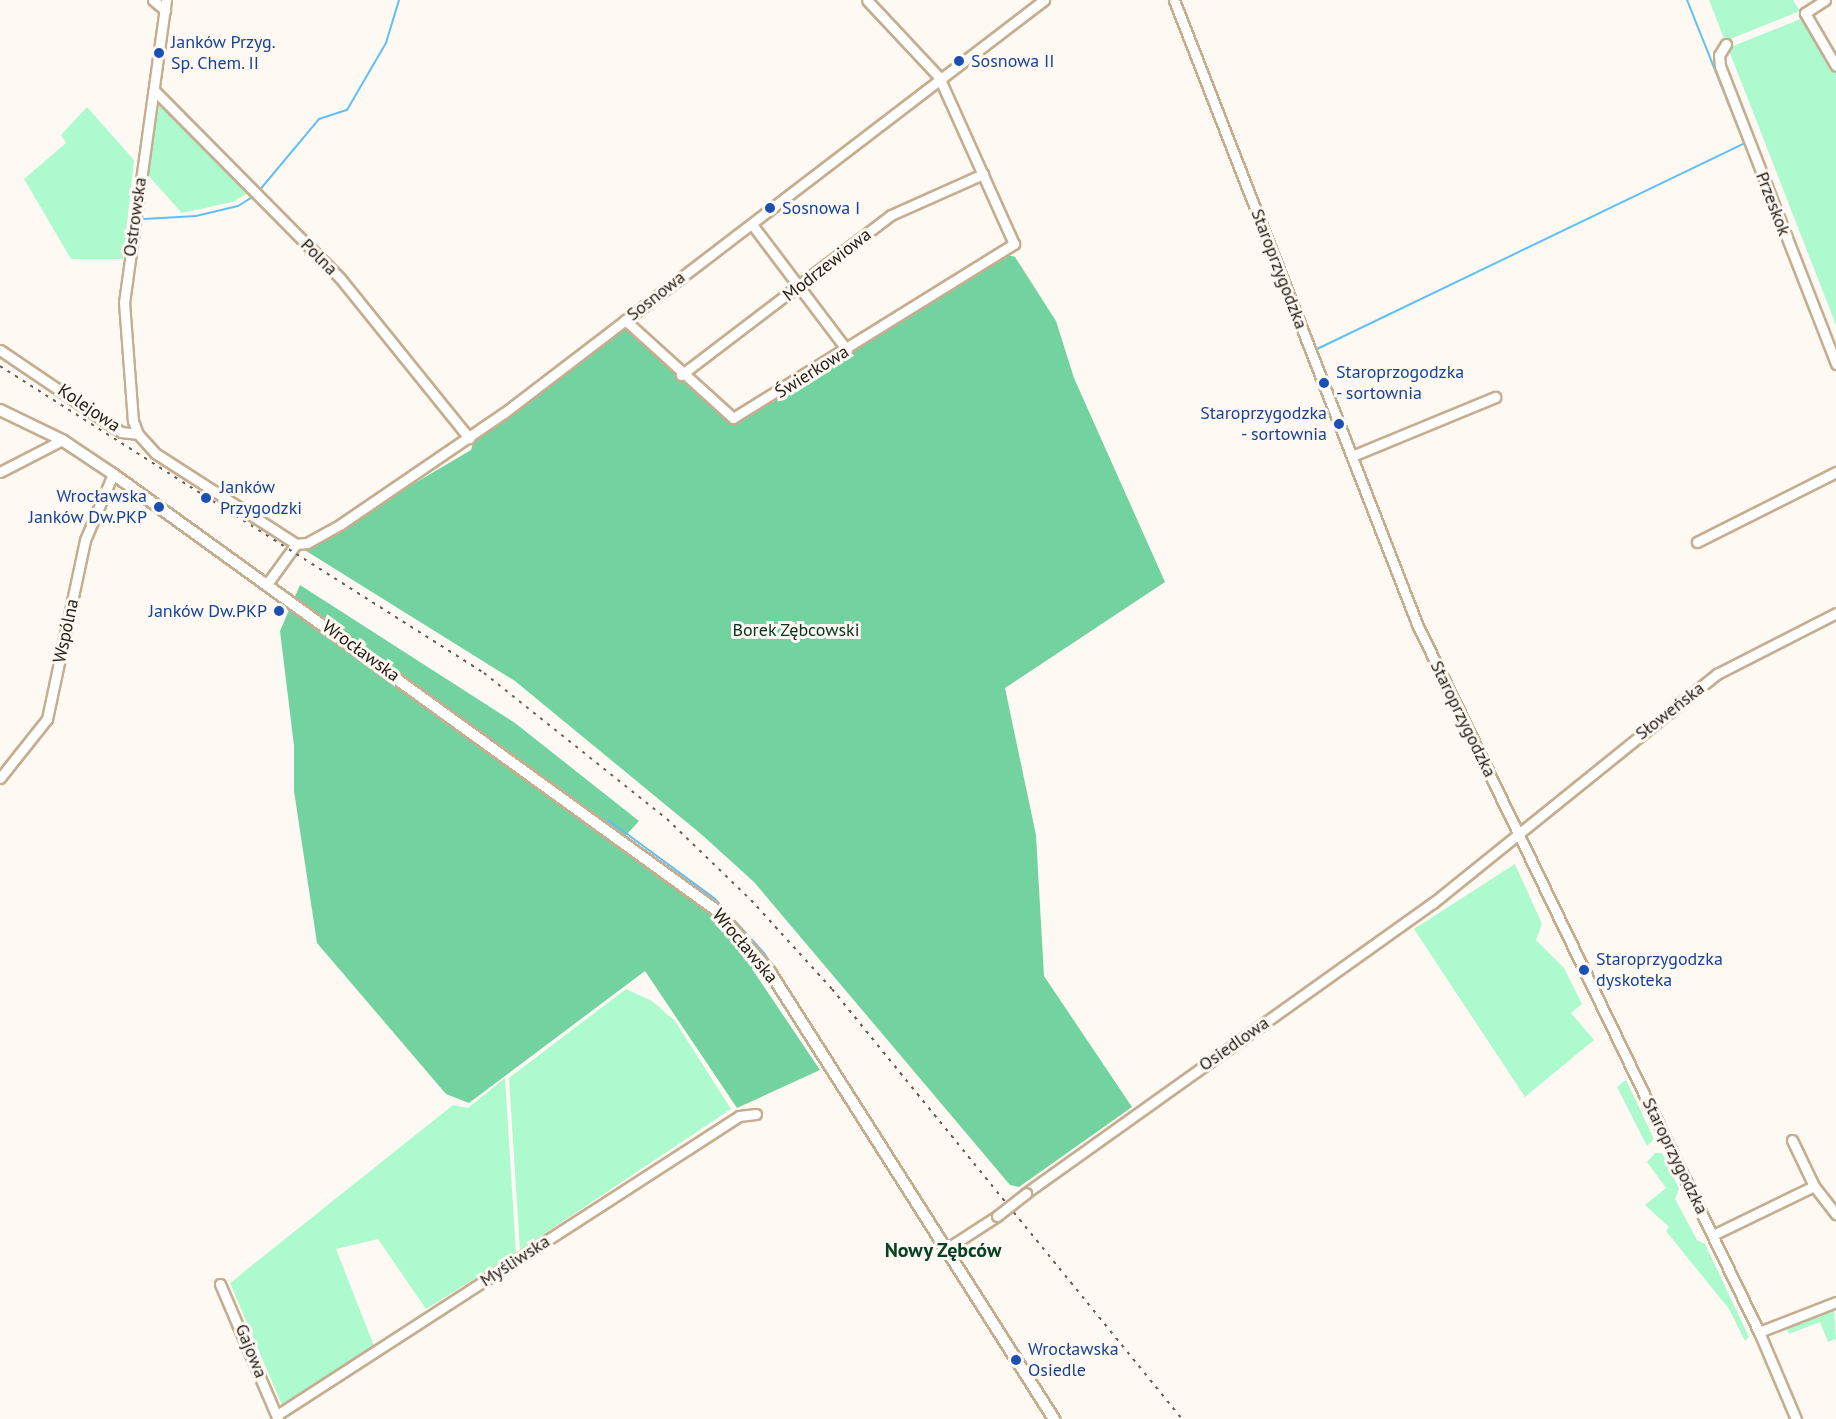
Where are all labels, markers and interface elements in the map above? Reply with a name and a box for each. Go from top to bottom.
place label: Janków Przyg. Sp. Chem. II [171,32,276,74]
marker: Janków Przyg. Sp. Chem. II [152,46,166,60]
place label: Sosnowa II [971,50,1055,72]
marker: Sosnowa II [952,54,966,68]
street label: Przeskok [1751,169,1795,239]
street label: Ostrowska [119,176,151,258]
place label: Sosnowa I [782,197,860,219]
marker: Sosnowa I [763,201,777,215]
street label: Staroprzygodzka [1246,206,1312,332]
street label: Modrzewiowa [779,224,875,306]
street label: Polna [296,234,342,280]
street label: Sosnowa [622,266,690,326]
street label: Świerkowa [771,341,853,403]
place label: Staroprzogodzka - sortownia [1336,362,1464,404]
marker: Staroprzogodzka - sortownia [1317,376,1331,390]
street label: Kolejowa [54,379,124,437]
place label: Staroprzygodzka - sortownia [1200,403,1327,446]
marker: Staroprzygodzka - sortownia [1332,417,1346,431]
place label: Janków Przygodzki [220,477,302,520]
place label: Wrocławska Janków Dw.PKP [28,486,147,528]
marker: Janków Przygodzki [197,489,215,507]
marker: Wrocławska Janków Dw.PKP [152,500,166,514]
street label: Wspólna [49,597,83,665]
place label: Janków Dw.PKP [148,600,267,622]
marker: Janków Dw.PKP [272,604,286,618]
street label: Wrocławska [318,616,404,686]
park label: Borek Zębcowski [732,619,860,641]
street label: Staroprzygodzka [1425,657,1501,781]
street label: Słoweńska [1631,677,1709,745]
street label: Wrocławska [708,904,782,988]
place label: Staroprzygodzka dyskoteka [1596,949,1723,992]
marker: Staroprzygodzka dyskoteka [1577,963,1591,977]
street label: Osiedlowa [1195,1012,1273,1076]
street label: Staroprzygodzka [1637,1094,1713,1218]
street label: Myśliwska [476,1231,554,1291]
district label: Nowy Zębców [884,1238,1002,1262]
street label: Gajowa [230,1321,272,1381]
place label: Wrocławska Osiedle [1028,1339,1119,1382]
marker: Wrocławska Osiedle [1009,1353,1023,1367]

